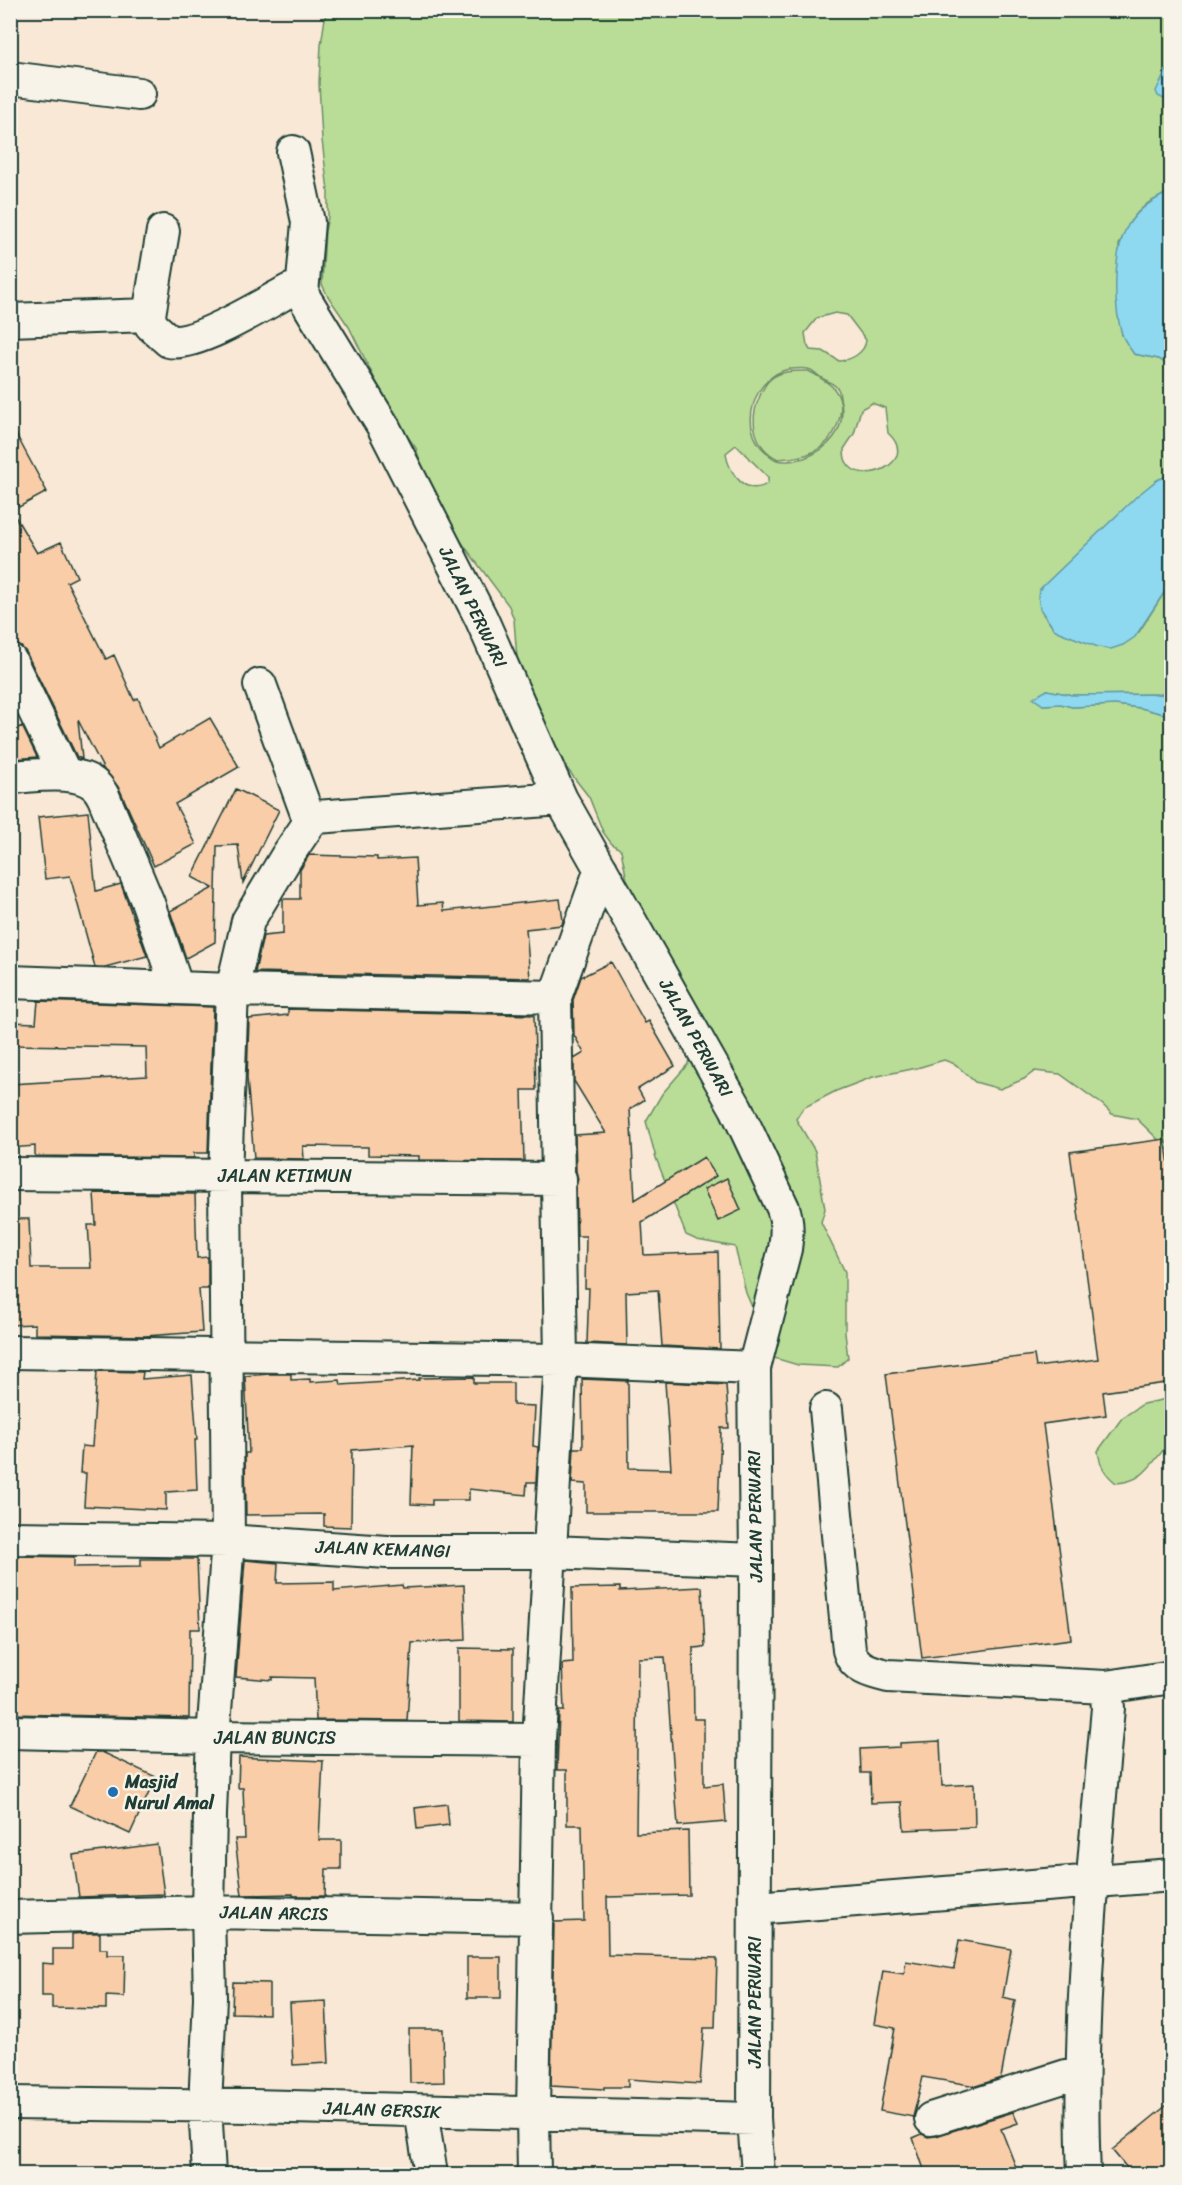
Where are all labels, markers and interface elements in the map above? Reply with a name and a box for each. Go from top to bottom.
street label: JALAN PERWARI [429,540,517,674]
street label: JALAN PERWARI [649,972,742,1104]
street label: JALAN KETIMUN [217,1160,353,1192]
street label: JALAN PERWARI [738,1449,772,1583]
street label: JALAN KEMANGI [314,1531,452,1567]
street label: JALAN BUNCIS [213,1722,336,1754]
place label: Masjid Nurul Amal [124,1766,215,1819]
marker: Masjid Nurul Amal [106,1785,120,1799]
street label: JALAN ARCIS [219,1896,329,1930]
street label: JALAN PERWARI [739,1935,771,2069]
street label: JALAN GERSIK [322,2092,442,2128]

